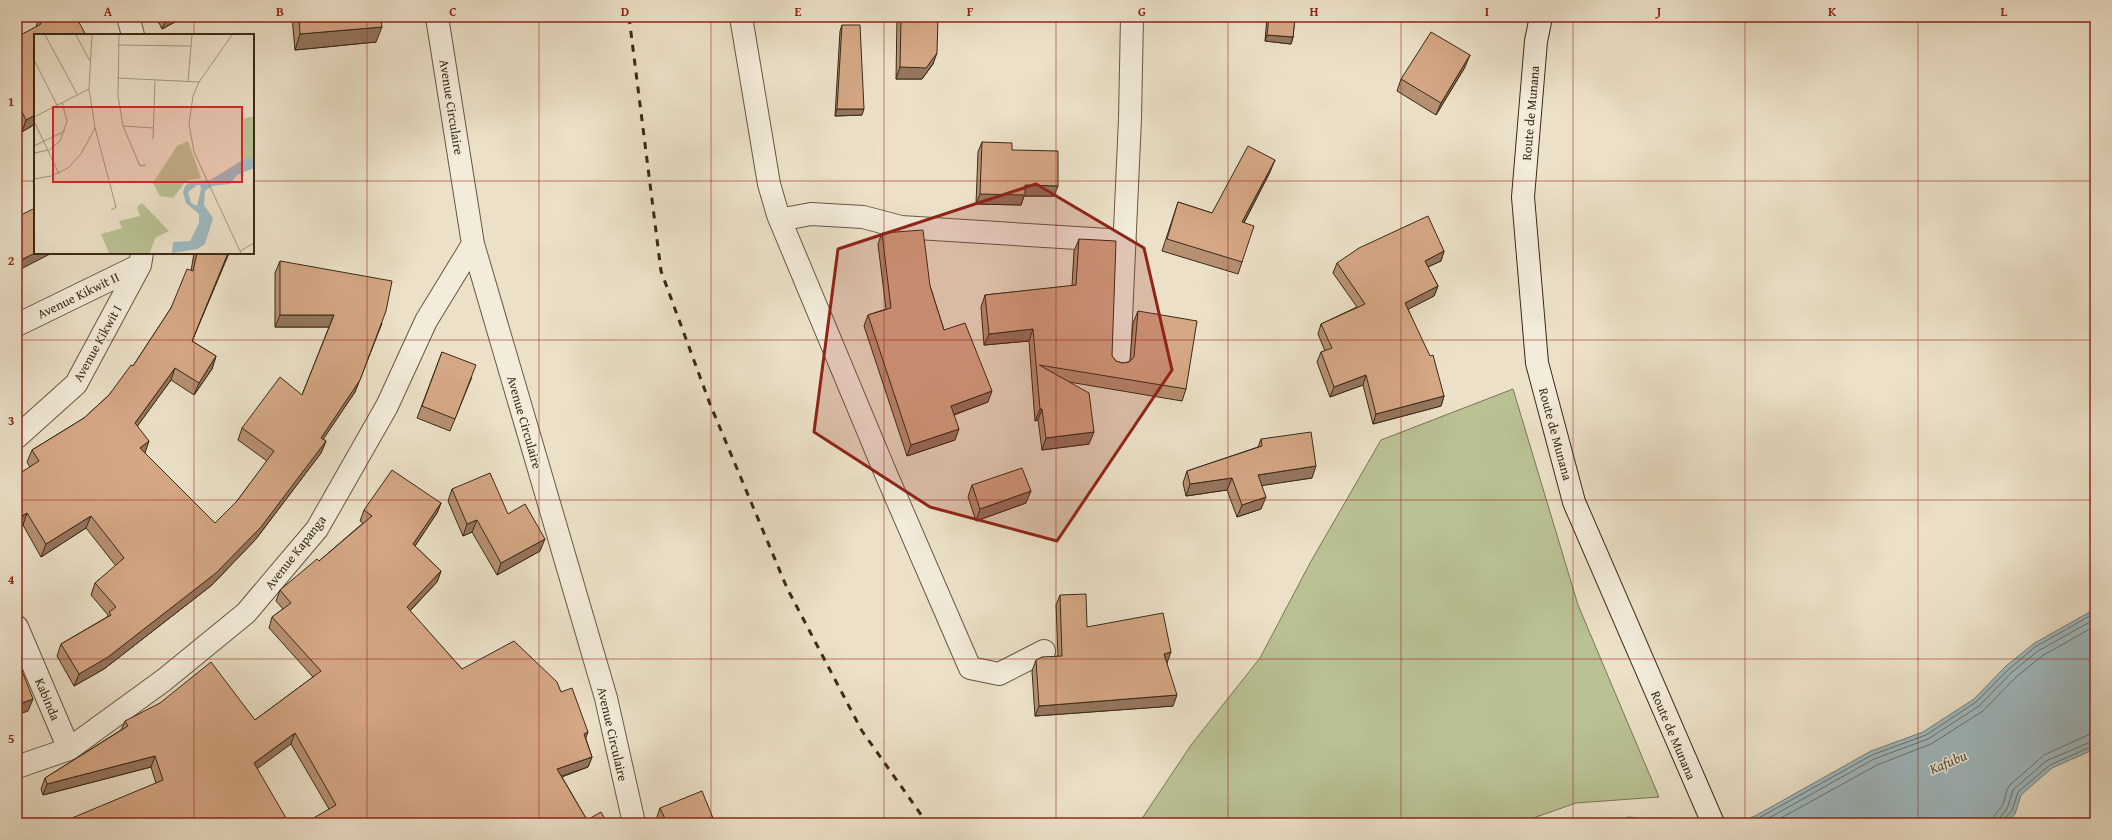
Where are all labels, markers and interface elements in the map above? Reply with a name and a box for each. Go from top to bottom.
text: A [104,2,113,21]
text: B [276,2,284,21]
text: C [449,2,457,21]
text: D [621,2,629,21]
text: E [795,2,802,21]
text: F [967,2,974,21]
text: G [1138,2,1146,21]
text: H [1309,2,1319,21]
text: I [1485,2,1489,21]
text: J [1655,2,1662,21]
text: K [1828,2,1837,21]
text: L [2001,2,2008,21]
inset map [34,34,254,254]
street label: Avenue Circulaire [435,58,468,156]
street label: Route de Munana [1517,64,1544,161]
text: 1 [8,92,14,111]
text: 2 [8,251,15,270]
street label: Avenue Kikwit II [34,267,122,324]
street label: Avenue Kikwit I [69,301,126,385]
street label: Avenue Circulaire [502,373,547,471]
street label: Route de Munana [1534,386,1577,483]
text: 3 [8,411,14,430]
street label: Avenue Kapanga [260,510,331,594]
text: 4 [8,570,15,589]
street label: Kabinda [30,675,65,724]
street label: Avenue Circulaire [592,685,633,783]
street label: Route de Munana [1646,688,1701,784]
text: 5 [8,729,15,748]
water label: Kafubu [1925,745,1970,779]

